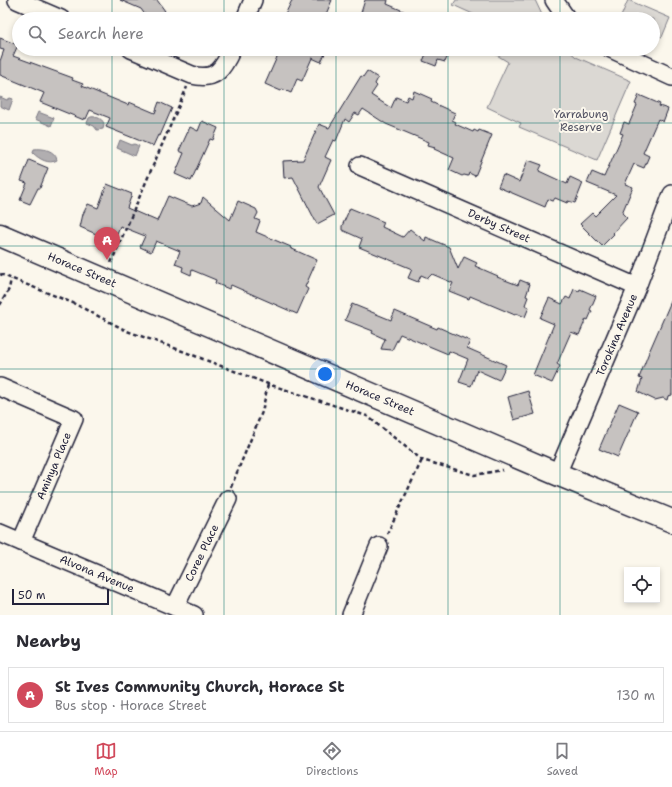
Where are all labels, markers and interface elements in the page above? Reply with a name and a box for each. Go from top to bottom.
search box [12,12,660,56]
icon: search [26,23,48,45]
text: Search here [58,24,144,44]
park label: Yarrabung Reserve [554,107,608,135]
street label: Derby Street [465,206,533,247]
pin: A [94,227,120,260]
street label: Horace Street [45,249,119,291]
street label: Torokina Avenue [593,291,641,379]
your location [315,364,335,384]
street label: Horace Street [343,377,417,419]
street label: Aminya Place [33,430,75,502]
street label: Coree Place [182,522,222,584]
street label: Alvona Avenue [57,552,137,596]
map controls [624,567,660,603]
button: locate [624,567,660,603]
scale bar [12,587,109,606]
text: 50 m [18,588,46,603]
text: Nearby [16,630,81,652]
text: St Ives Community Church, Horace St [55,677,344,697]
text: A [25,687,35,704]
text: 130 m [617,687,655,704]
text: Bus stop · Horace Street [55,697,207,714]
tab: Map [94,740,118,779]
tab: Directions [306,740,358,779]
tab: Saved [547,740,578,779]

